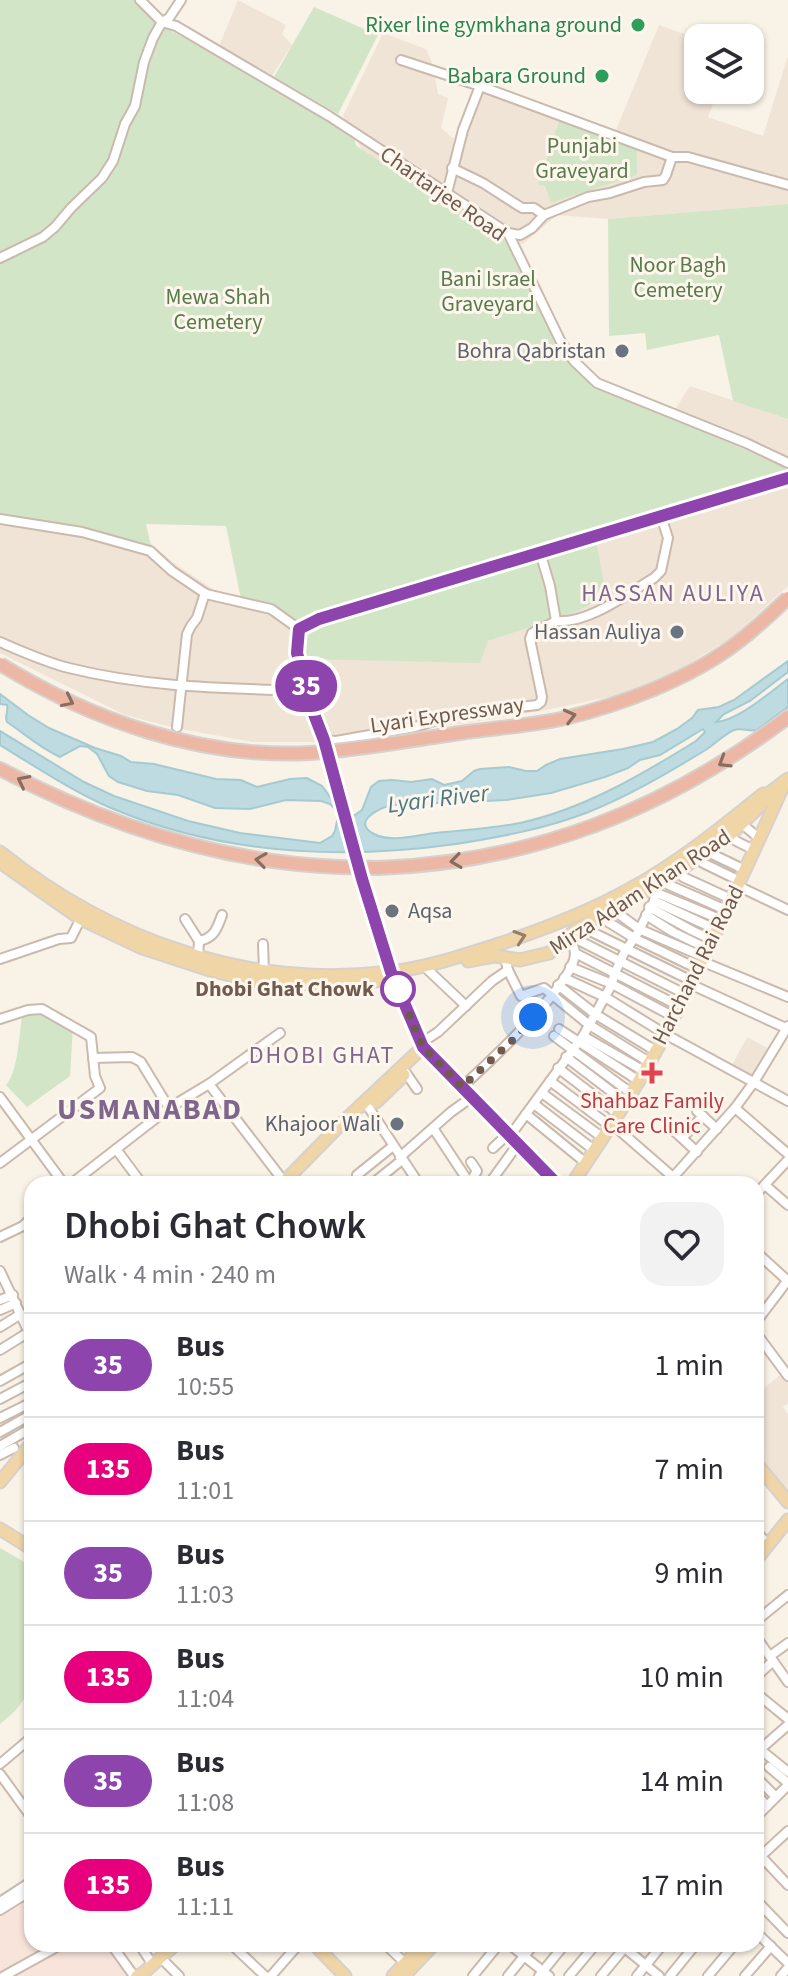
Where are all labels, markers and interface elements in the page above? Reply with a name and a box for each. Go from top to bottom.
place label: Rixer line gymkhana ground [365,9,622,41]
marker: Rixer line gymkhana ground [629,16,647,34]
map controls [684,24,764,104]
button: layers [684,24,764,104]
place label: Babara Ground [447,60,586,92]
marker: Babara Ground [593,67,611,85]
park label: Punjabi Graveyard [535,130,629,187]
street label: Chartarjee Road [373,138,513,250]
park label: Noor Bagh Cemetery [629,249,727,306]
park label: Bani Israel Graveyard [440,263,536,320]
park label: Mewa Shah Cemetery [166,281,270,338]
place label: Bohra Qabristan [457,335,606,367]
marker: Bohra Qabristan [613,342,631,360]
district label: HASSAN AULIYA [581,576,765,611]
place label: Hassan Auliya [534,616,661,648]
marker: Hassan Auliya [668,623,686,641]
line badge: 35 [270,660,342,712]
text: 35 [291,666,321,706]
street label: Lyari Expressway [368,688,527,742]
one-way arrow [60,692,75,707]
one-way arrow [563,709,576,726]
one-way arrow [718,752,733,767]
one-way arrow [17,775,32,791]
water label: Lyari River [385,775,492,823]
street label: Mirza Adam Khan Road [543,821,737,963]
one-way arrow [255,852,268,869]
one-way arrow [449,852,463,869]
street label: Harchand Rai Road [644,880,752,1050]
place label: Aqsa [408,895,452,927]
marker: Aqsa [383,902,401,920]
one-way arrow [512,931,526,947]
marker: Dhobi Ghat Chowk [381,972,415,1006]
place label: Dhobi Ghat Chowk [195,973,374,1005]
your location [513,997,553,1037]
district label: DHOBI GHAT [249,1038,395,1073]
marker: Shahbaz Family Care Clinic [641,1062,663,1084]
place label: Shahbaz Family Care Clinic [580,1085,725,1142]
district label: USMANABAD [57,1088,243,1131]
place label: Khajoor Wali [265,1108,381,1140]
marker: Khajoor Wali [388,1115,406,1133]
text: Dhobi Ghat Chowk [64,1199,366,1253]
button: heart [640,1202,724,1286]
text: Walk · 4 min · 240 m [64,1256,276,1293]
text: Bus [176,1325,224,1368]
text: 1 min [654,1344,724,1387]
text: 35 [93,1345,123,1385]
text: 10:55 [176,1368,234,1405]
text: Bus [176,1429,224,1472]
text: 7 min [654,1448,724,1491]
text: 135 [86,1449,130,1489]
text: 11:01 [176,1472,234,1509]
text: Bus [176,1533,224,1576]
text: 9 min [654,1552,724,1595]
text: 35 [93,1553,123,1593]
text: 11:03 [176,1576,234,1613]
text: Bus [176,1637,224,1680]
text: 10 min [640,1656,724,1699]
text: 135 [86,1657,130,1697]
text: 11:04 [176,1680,234,1717]
text: Bus [176,1741,224,1784]
text: 14 min [640,1760,724,1803]
text: 35 [93,1761,123,1801]
text: 11:08 [176,1784,234,1821]
text: Bus [176,1845,224,1888]
text: 17 min [640,1864,724,1907]
text: 135 [86,1865,130,1905]
text: 11:11 [176,1888,234,1925]

